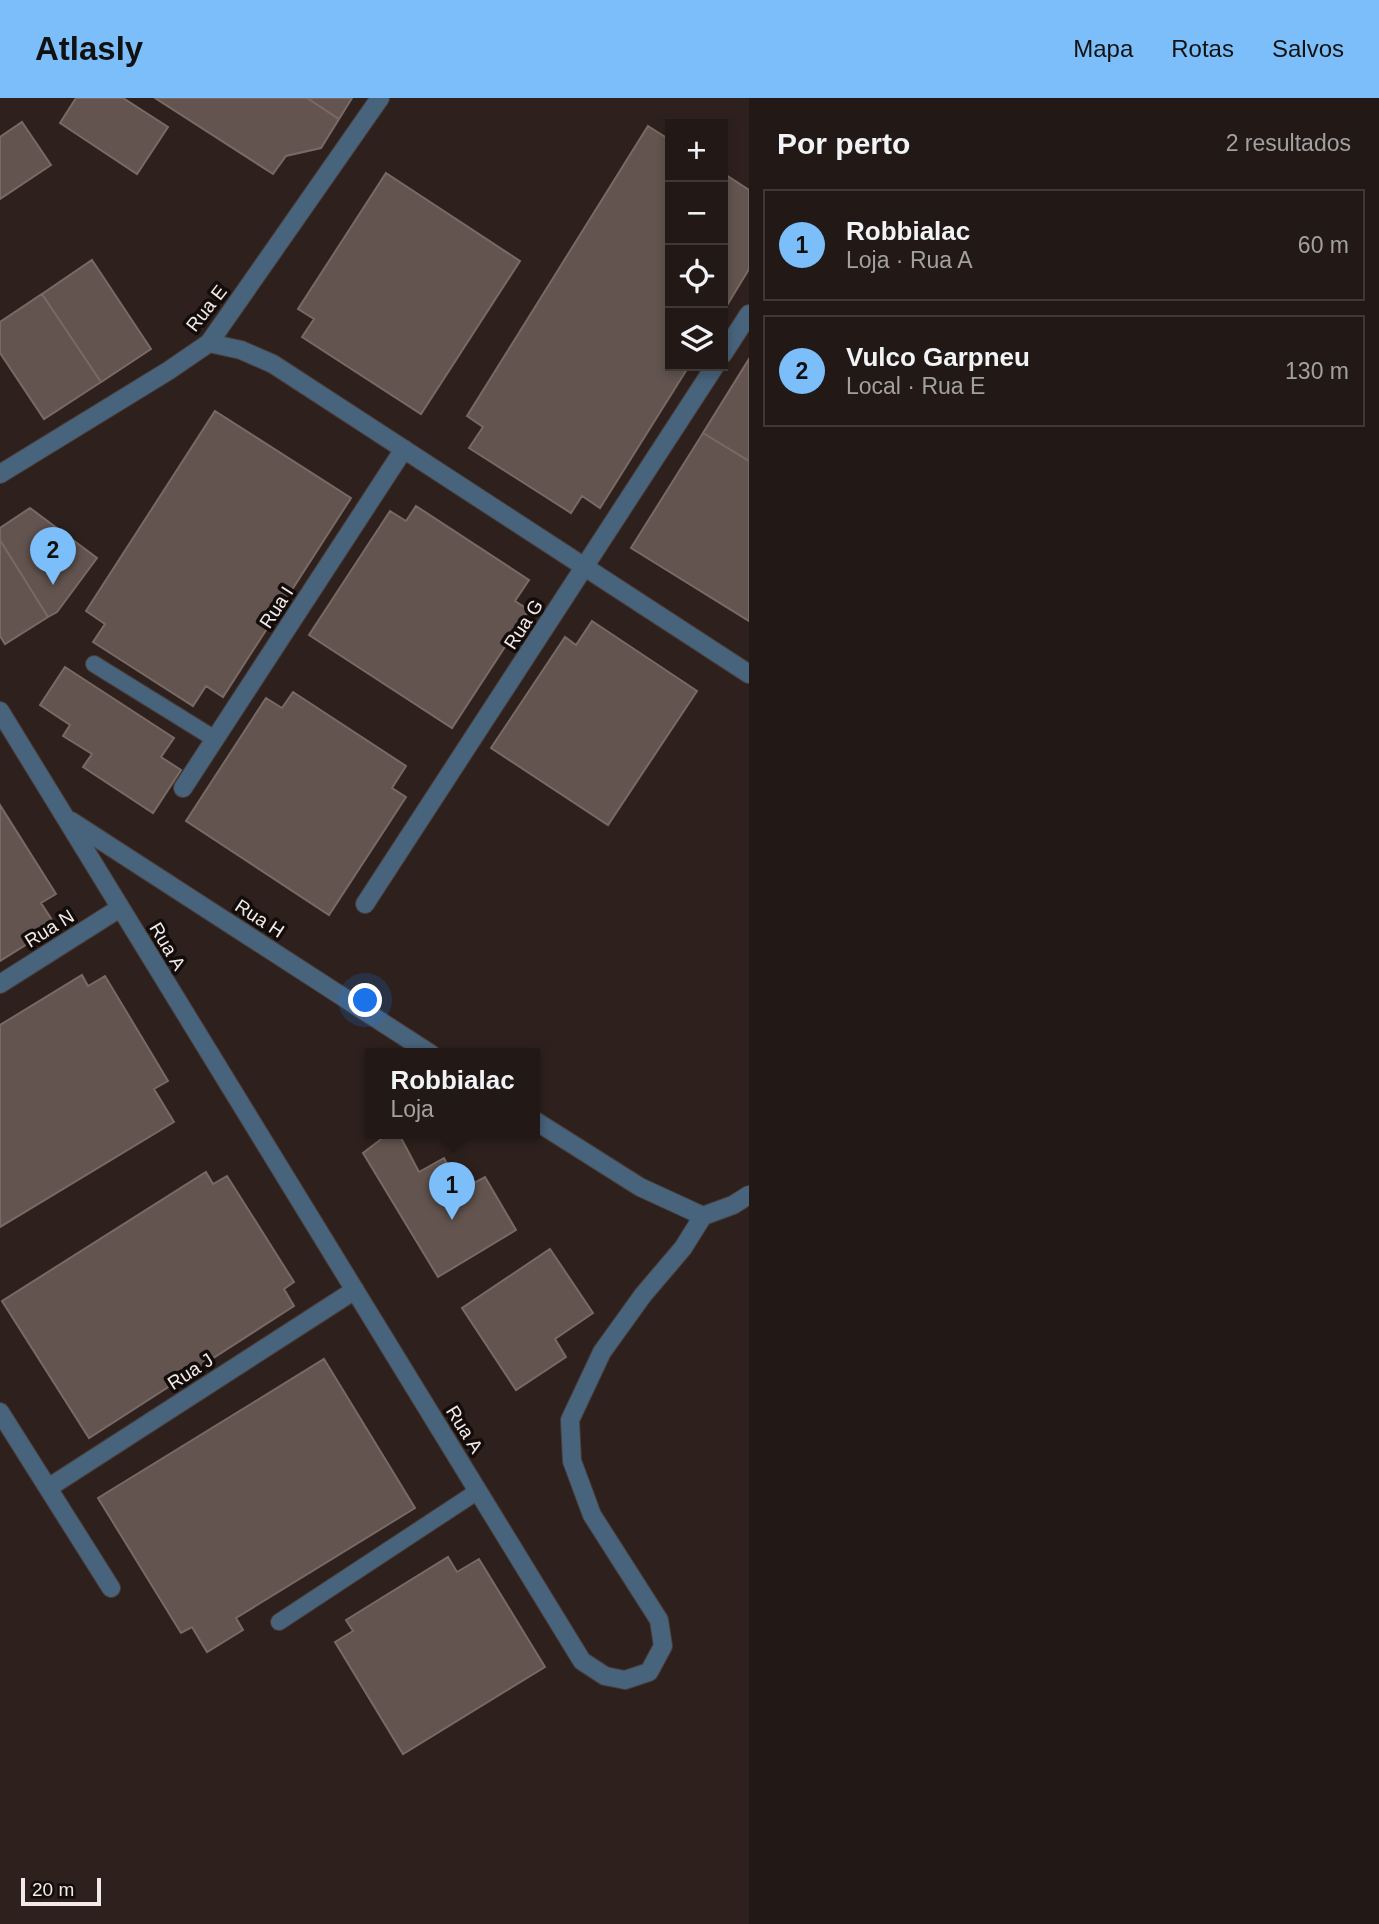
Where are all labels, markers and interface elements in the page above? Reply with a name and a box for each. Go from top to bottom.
text: Atlasly [35,30,143,67]
text: Mapa [1073,35,1133,62]
text: Rotas [1171,35,1234,62]
text: Salvos [1272,35,1344,62]
map controls [665,119,728,371]
button: + [665,119,728,182]
text: Por perto [777,127,910,160]
text: 2 resultados [1226,130,1351,156]
button: − [665,182,728,245]
text: Robbialac [846,216,970,246]
text: 1 [796,232,808,258]
text: 60 m [1298,232,1349,258]
button: locate [665,245,728,308]
text: Loja · Rua A [846,247,973,273]
street label: Rua E [182,281,231,336]
button: layers [665,308,728,371]
text: Vulco Garpneu [846,342,1030,372]
text: 2 [796,358,808,384]
text: 130 m [1285,358,1349,384]
text: Local · Rua E [846,373,985,399]
pin: 2 [30,527,76,585]
street label: Rua I [255,583,298,632]
street label: Rua G [500,596,547,653]
street label: Rua H [231,895,288,942]
street label: Rua N [21,905,78,952]
street label: Rua A [145,919,190,974]
your location [348,983,382,1017]
popup [365,1048,540,1139]
text: Robbialac [390,1065,515,1095]
text: Loja [390,1096,434,1122]
pin: 1 [429,1162,475,1220]
street label: Rua J [164,1349,217,1394]
street label: Rua A [442,1402,487,1457]
scale bar [21,1875,102,1907]
text: 20 m [32,1879,74,1900]

